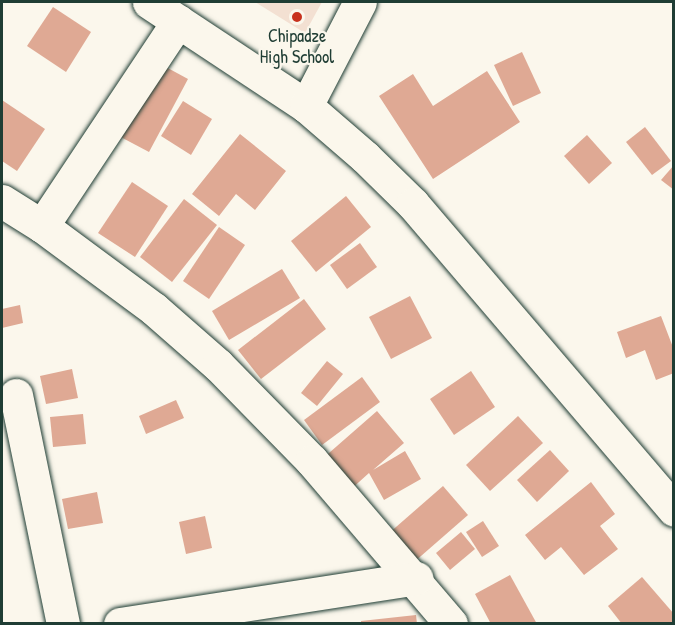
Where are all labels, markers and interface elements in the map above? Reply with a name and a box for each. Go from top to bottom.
marker: Chipadze High School [290,10,304,24]
place label: Chipadze High School [260,26,334,68]

